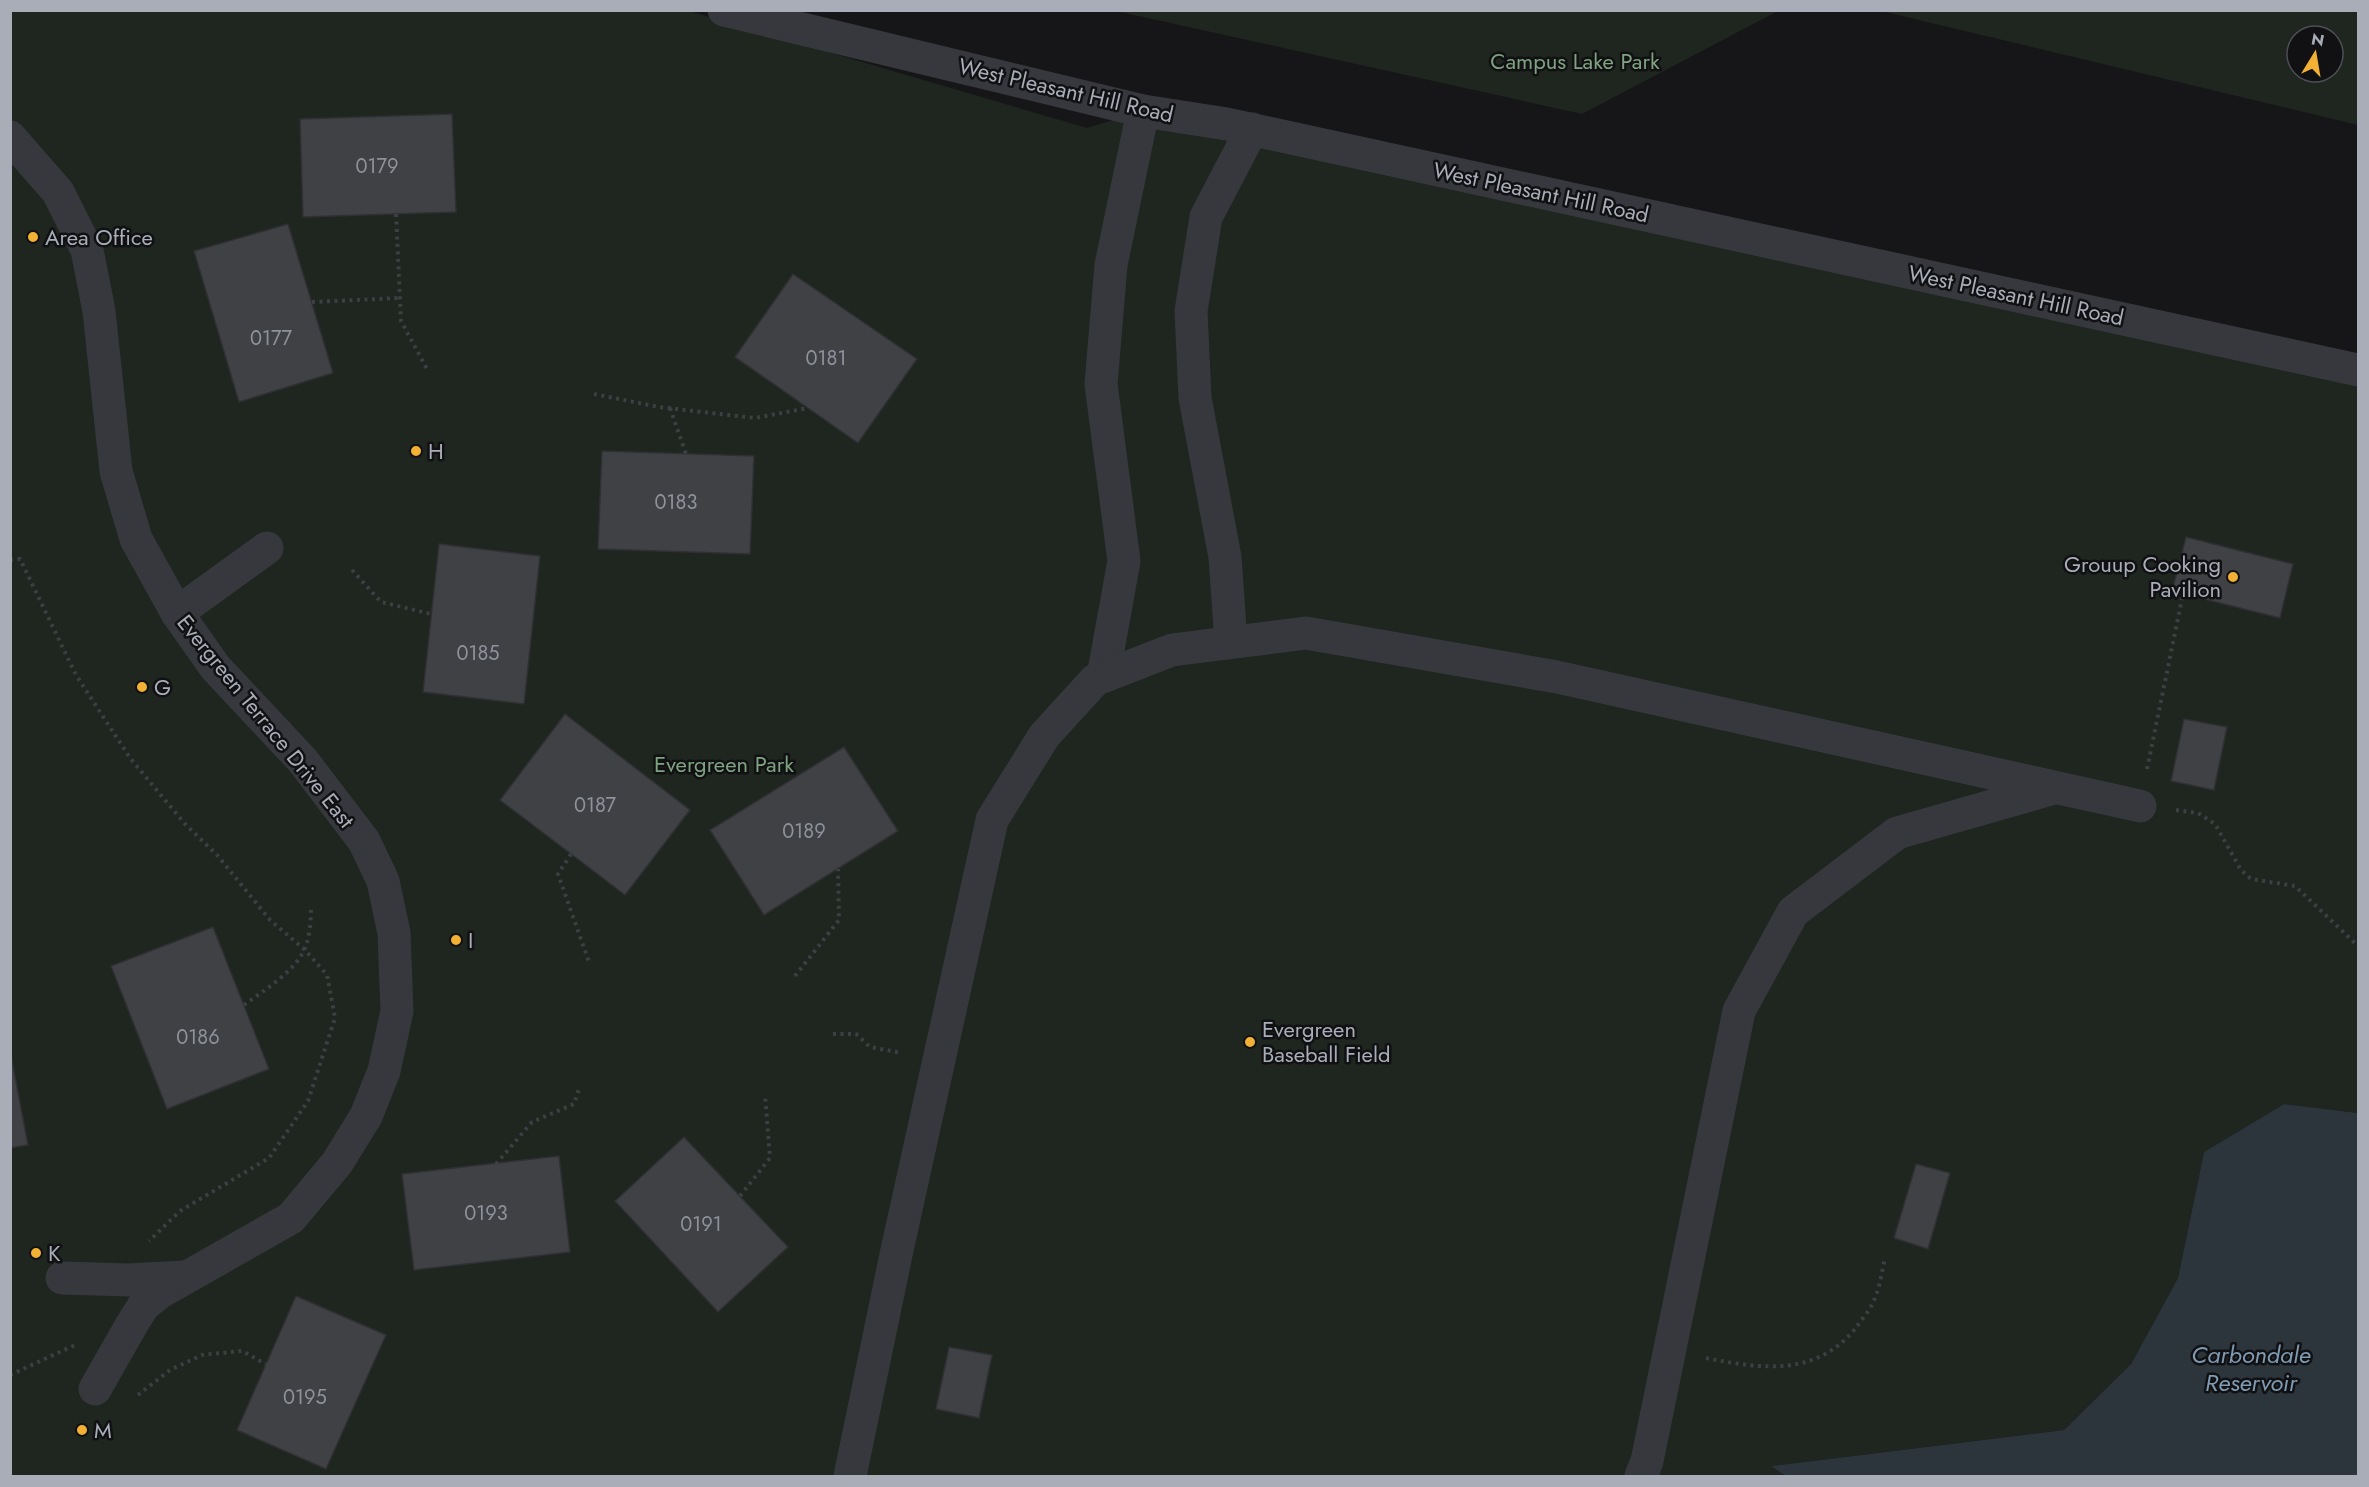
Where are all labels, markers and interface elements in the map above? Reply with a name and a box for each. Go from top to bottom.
north arrow [2285,24,2345,84]
text: N [2309,27,2326,52]
park label: Campus Lake Park [1490,45,1660,77]
street label: West Pleasant Hill Road [955,50,1177,130]
house number: 0179 [355,152,399,181]
street label: West Pleasant Hill Road [1430,154,1652,230]
place label: Area Office [45,221,153,253]
marker: Area Office [26,230,40,244]
street label: West Pleasant Hill Road [1905,257,2127,333]
house number: 0177 [250,324,292,353]
house number: 0181 [806,344,846,373]
place label: H [428,435,444,467]
marker: H [409,444,423,458]
house number: 0183 [655,488,697,517]
place label: Grouup Cooking Pavilion [2064,548,2221,605]
marker: Grouup Cooking Pavilion [2226,570,2240,584]
street label: Evergreen Terrace Drive East [170,607,363,835]
house number: 0185 [456,639,500,668]
place label: G [154,671,171,703]
marker: G [135,680,149,694]
park label: Evergreen Park [654,748,794,780]
house number: 0187 [574,791,617,820]
house number: 0189 [782,817,826,846]
place label: I [468,924,473,956]
marker: I [449,933,463,947]
place label: Evergreen Baseball Field [1262,1013,1391,1070]
house number: 0186 [176,1023,220,1052]
marker: Evergreen Baseball Field [1243,1035,1257,1049]
house number: 0193 [464,1199,508,1228]
house number: 0191 [680,1210,722,1239]
place label: K [48,1237,61,1269]
marker: K [29,1246,43,1260]
water label: Carbondale Reservoir [2191,1337,2311,1400]
house number: 0195 [283,1383,327,1412]
place label: M [94,1414,112,1446]
marker: M [75,1423,89,1437]

